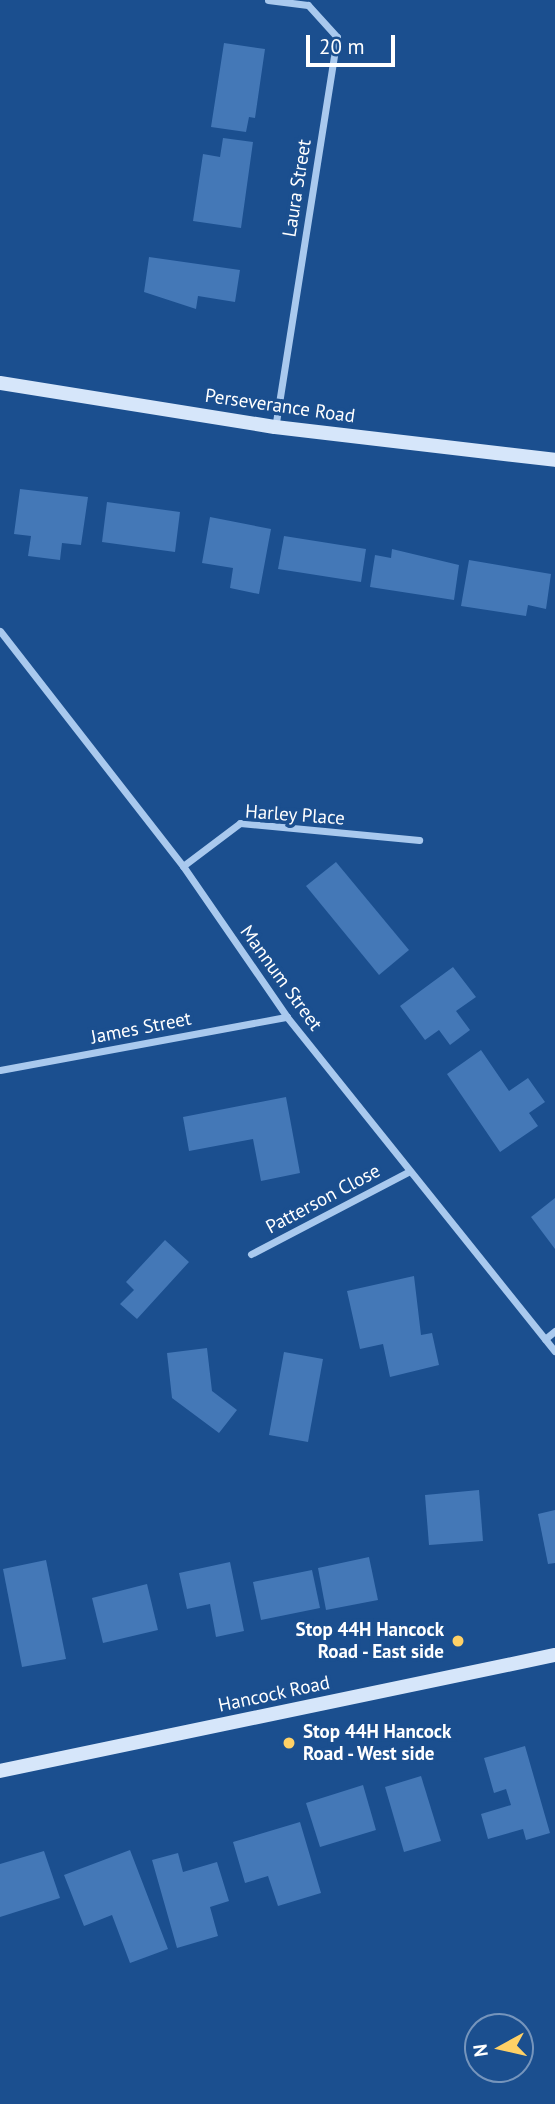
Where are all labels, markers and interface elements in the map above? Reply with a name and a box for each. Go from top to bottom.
scale bar [310,21,399,65]
text: 20 m [319,33,365,60]
street label: Laura Street [278,138,316,238]
street label: Perseverance Road [204,384,356,428]
street label: Harley Place [244,800,346,830]
street label: Mannum Street [235,921,327,1035]
street label: James Street [89,1007,193,1049]
street label: Patterson Close [262,1159,384,1239]
place label: Stop 44H Hancock Road - East side [296,1619,444,1663]
marker: Stop 44H Hancock Road - East side [450,1633,466,1649]
street label: Hancock Road [216,1671,332,1717]
place label: Stop 44H Hancock Road - West side [303,1721,451,1765]
marker: Stop 44H Hancock Road - West side [281,1735,297,1751]
north arrow [464,2013,534,2083]
text: N [467,2043,493,2059]

